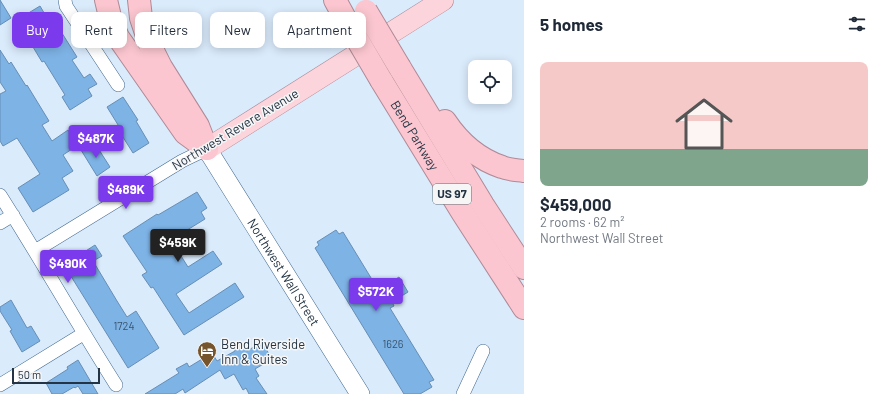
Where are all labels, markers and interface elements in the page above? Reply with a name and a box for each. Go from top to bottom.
chip: Buy [12,12,63,48]
chip: Rent [71,12,127,48]
chip: Filters [135,12,202,48]
chip: New [210,12,265,48]
chip: Apartment [273,12,366,48]
icon: filters [846,13,868,35]
text: 5 homes [540,14,603,34]
map controls [468,60,512,104]
button: locate [468,60,512,104]
street label: Northwest Revere Avenue [169,85,301,173]
icon: home [668,88,740,160]
street label: Bend Parkway [387,97,443,173]
pin: $487K [68,125,124,159]
text: $487K [78,130,114,146]
pin: $489K [98,176,154,210]
text: $489K [107,181,145,197]
road number: US 97 [433,184,471,204]
text: $459,000 [540,194,611,214]
text: 2 rooms · 62 m² [540,214,625,230]
street label: Northwest Wall Street [244,215,323,329]
pin: $459K [150,229,206,263]
text: Northwest Wall Street [540,230,663,246]
text: $459K [159,234,197,250]
pin: $490K [40,250,96,284]
text: $490K [49,255,87,271]
pin: $572K [348,278,404,312]
text: $572K [358,283,394,299]
house number: 1724 [113,319,135,332]
place label: Bend Riverside Inn & Suites [221,336,305,367]
house number: 1626 [382,337,404,350]
hotel icon: Bend Riverside Inn & Suites [196,340,218,368]
scale bar [12,366,100,385]
text: 50 m [18,368,41,381]

